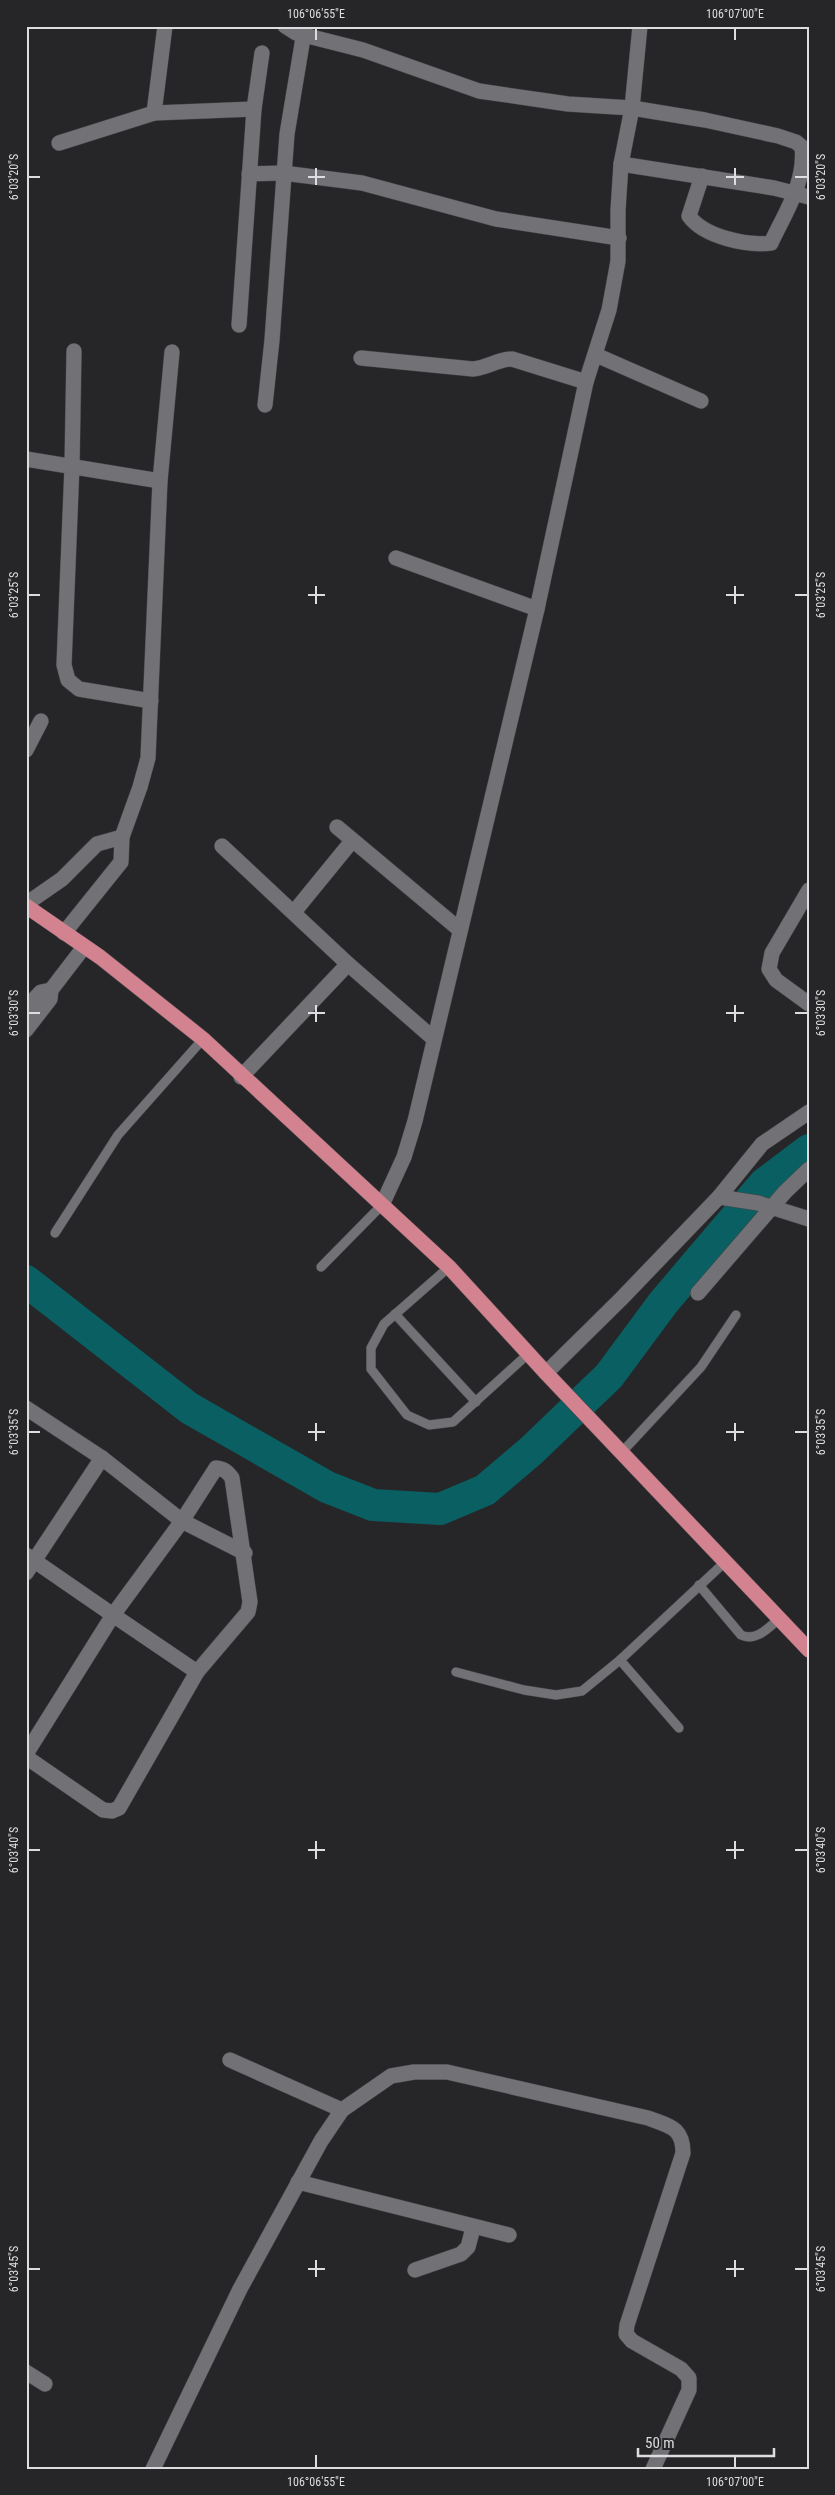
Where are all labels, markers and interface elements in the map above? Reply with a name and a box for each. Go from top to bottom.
text: 106°06'55"E [287,7,345,21]
text: 106°07'00"E [706,7,764,21]
text: 6°03'20"S [7,154,21,200]
text: 6°03'20"S [814,154,828,200]
text: 6°03'25"S [7,572,21,618]
text: 6°03'25"S [814,572,828,618]
text: 6°03'30"S [7,990,21,1036]
text: 6°03'30"S [814,990,828,1036]
text: 6°03'35"S [7,1409,21,1455]
text: 6°03'35"S [814,1409,828,1455]
text: 6°03'40"S [7,1827,21,1873]
text: 6°03'40"S [814,1827,828,1873]
text: 6°03'45"S [7,2246,21,2292]
text: 6°03'45"S [814,2246,828,2292]
scale bar [638,2425,774,2457]
text: 50 m [645,2434,675,2452]
text: 106°06'55"E [287,2475,345,2489]
text: 106°07'00"E [706,2475,764,2489]

